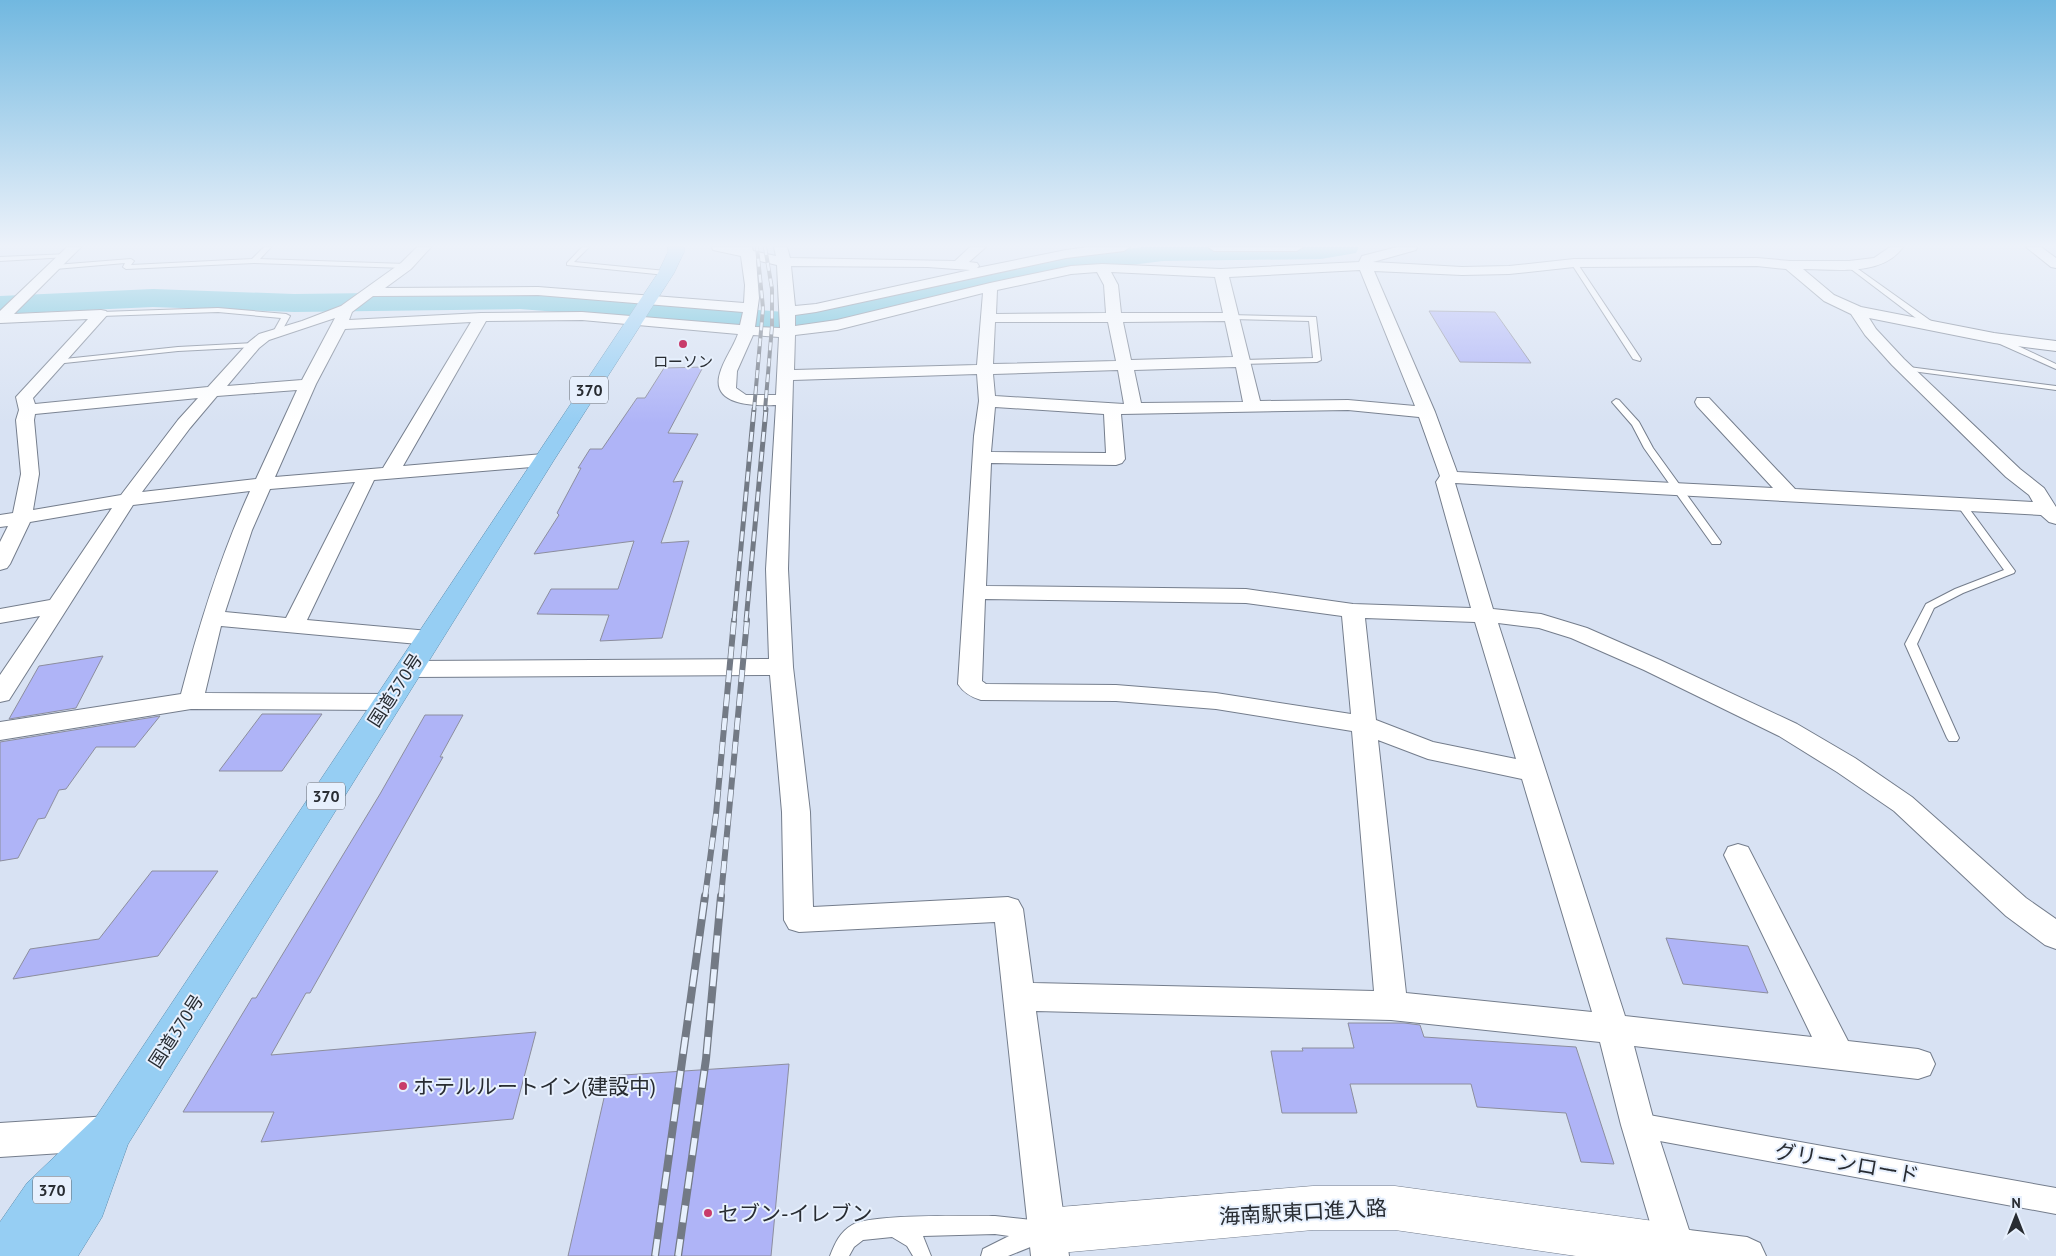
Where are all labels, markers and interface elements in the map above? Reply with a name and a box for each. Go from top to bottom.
marker: ローソン [677,338,689,350]
place label: ローソン [653,352,713,371]
road number: 370 [570,376,608,404]
street label: 国道370号 [363,649,427,731]
road number: 370 [307,782,345,809]
street label: 国道370号 [144,990,208,1072]
place label: ホテルルートイン(建設中) [413,1073,656,1100]
marker: ホテルルートイン(建設中) [397,1080,409,1092]
street label: グリーンロード [1773,1137,1921,1189]
road number: 370 [33,1176,71,1204]
north arrow [1991,1191,2041,1241]
street label: 海南駅東口進入路 [1218,1194,1388,1230]
text: N [2011,1194,2021,1212]
place label: セブン-イレブン [718,1200,873,1227]
marker: セブン-イレブン [702,1207,714,1219]

